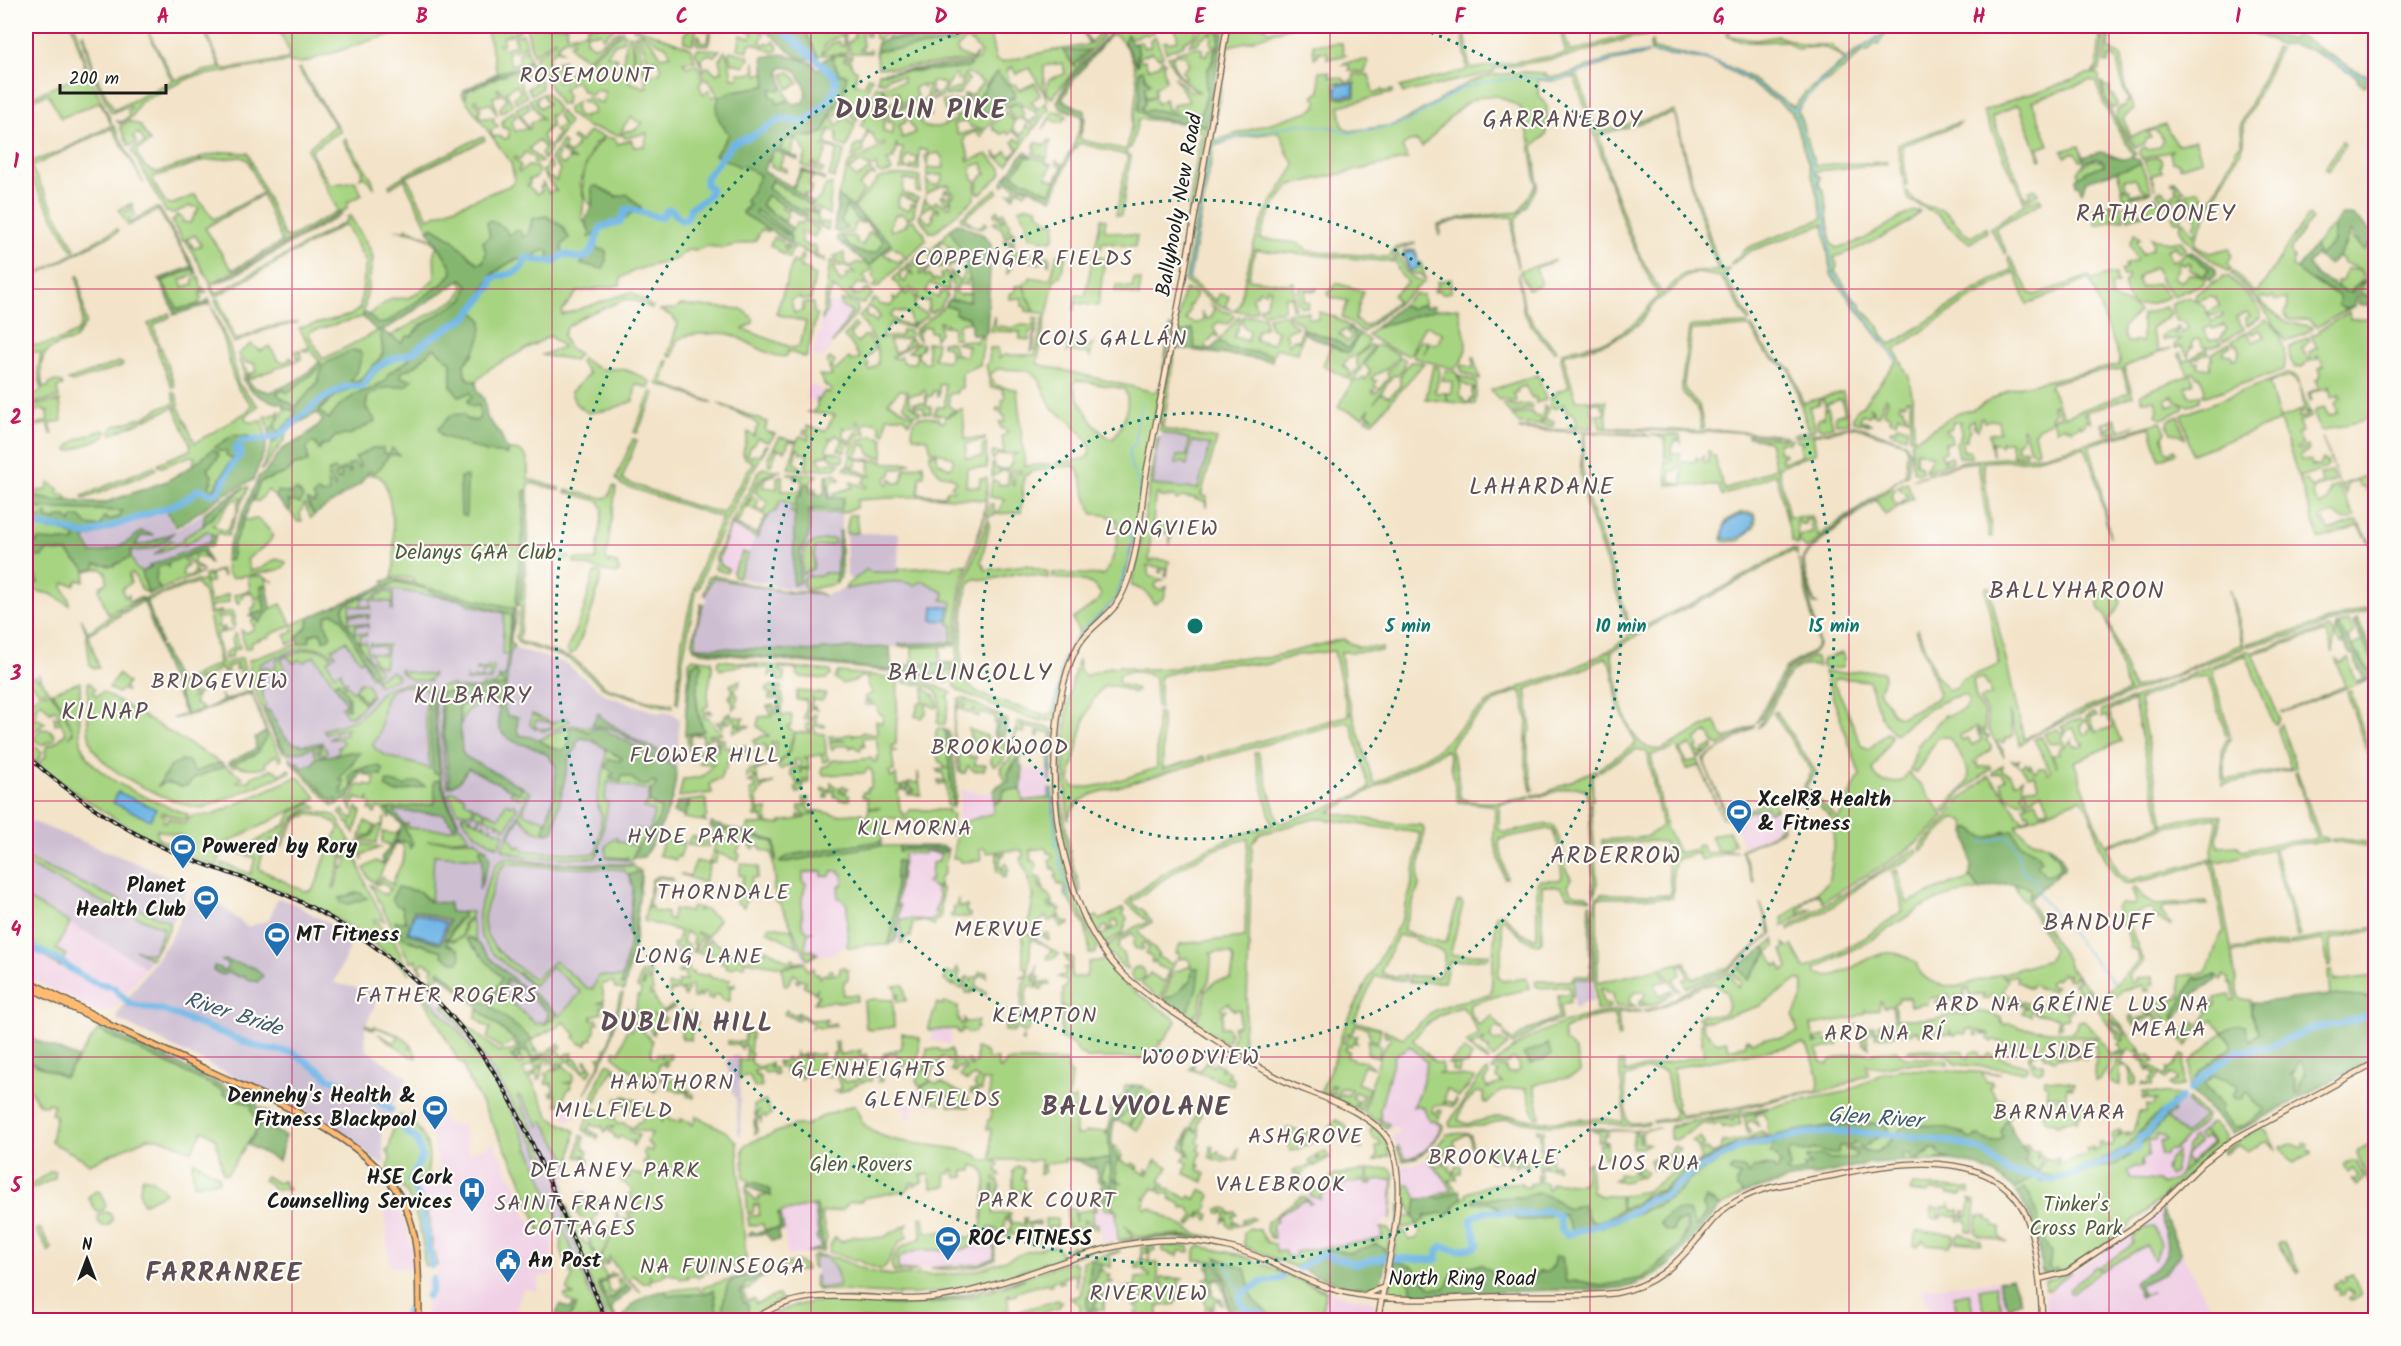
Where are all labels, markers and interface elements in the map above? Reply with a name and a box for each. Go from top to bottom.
text: A [157,2,169,34]
text: B [416,2,428,34]
text: C [676,2,688,34]
text: D [934,2,948,34]
text: E [1194,2,1206,34]
text: F [1455,2,1467,34]
text: G [1713,2,1725,34]
text: H [1972,2,1986,34]
text: I [2235,2,2241,34]
scale bar [60,57,166,95]
district label: ROSEMOUNT [519,59,655,94]
text: 200 m [69,65,119,94]
district label: DUBLIN PIKE [835,89,1007,132]
district label: GARRANEBOY [1483,101,1643,140]
street label: Ballyhooly New Road [1148,110,1212,299]
text: 1 [13,147,19,179]
district label: RATHCOONEY [2076,195,2236,234]
district label: COPPENGER FIELDS [914,242,1134,277]
district label: COIS GALLÁN [1038,322,1188,357]
text: 2 [10,403,22,435]
district label: LAHARDANE [1469,468,1615,507]
district label: LONGVIEW [1105,512,1219,547]
park label: Delanys GAA Club [394,537,556,570]
district label: BALLYHAROON [1989,572,2165,611]
text: 5 min [1384,613,1431,642]
text: 10 min [1596,613,1647,642]
text: 15 min [1809,613,1859,642]
centre of rings [1185,616,1205,636]
district label: BALLINCOLLY [887,654,1053,693]
text: 3 [10,659,22,691]
district label: BRIDGEVIEW [151,665,289,700]
district label: KILBARRY [414,677,532,716]
district label: KILNAP [61,693,149,732]
district label: BROOKWOOD [931,731,1069,766]
district label: FLOWER HILL [630,739,780,774]
place label: XcelR8 Health & Fitness [1757,784,1891,841]
sports icon: XcelR8 Health & Fitness [1724,797,1754,835]
district label: KILMORNA [857,812,973,847]
district label: HYDE PARK [627,820,755,855]
place label: Powered by Rory [202,831,357,864]
sports icon: Powered by Rory [168,832,198,870]
district label: ARDERROW [1550,837,1682,876]
place label: Planet Health Club [76,870,187,927]
district label: THORNDALE [657,876,791,911]
sports icon: Planet Health Club [191,883,221,921]
district label: BANDUFF [2043,904,2156,943]
district label: MERVUE [954,913,1044,948]
text: 4 [11,915,22,947]
place label: MT Fitness [296,919,399,952]
sports icon: MT Fitness [262,920,292,958]
district label: LONG LANE [634,940,764,975]
district label: FATHER ROGERS [356,979,538,1014]
water label: River Bride [180,983,288,1048]
district label: ARD NA GRÉINE [1935,988,2115,1023]
district label: LUS NA MEALA [2128,988,2210,1048]
district label: KEMPTON [992,999,1098,1034]
district label: DUBLIN HILL [600,1002,774,1045]
district label: ARD NA RÍ [1824,1017,1945,1052]
district label: HILLSIDE [1993,1035,2097,1070]
district label: WOODVIEW [1142,1041,1260,1076]
district label: GLENHEIGHTS [791,1053,947,1088]
district label: HAWTHORN [609,1066,735,1101]
place label: Dennehy's Health & Fitness Blackpool [227,1080,416,1137]
district label: GLENFIELDS [864,1083,1002,1118]
district label: BALLYVOLANE [1041,1086,1231,1129]
sports icon: Dennehy's Health & Fitness Blackpool [420,1093,450,1131]
district label: MILLFIELD [554,1094,674,1129]
district label: BARNAVARA [1993,1096,2127,1131]
water label: Glen River [1827,1098,1928,1140]
district label: ASHGROVE [1248,1120,1364,1155]
district label: BROOKVALE [1428,1141,1558,1176]
district label: LIOS RUA [1597,1147,1701,1182]
park label: Glen Rovers [809,1149,913,1182]
district label: DELANEY PARK [530,1154,700,1189]
place label: HSE Cork Counselling Services [267,1162,453,1219]
district label: VALEBROOK [1216,1168,1346,1203]
text: 5 [10,1171,23,1203]
hospital icon: HSE Cork Counselling Services [457,1175,487,1213]
district label: PARK COURT [977,1184,1117,1219]
district label: SAINT FRANCIS COTTAGES [494,1187,666,1247]
park label: Tinker's Cross Park [2029,1189,2123,1246]
place label: ROC FITNESS [968,1223,1092,1256]
sports icon: ROC FITNESS [933,1224,963,1262]
north arrow [57,1229,117,1289]
text: N [82,1233,92,1258]
place label: An Post [528,1245,602,1278]
public building icon: An Post [493,1246,523,1284]
district label: NA FUINSEOGA [640,1250,806,1285]
district label: FARRANREE [145,1252,303,1295]
street label: North Ring Road [1388,1263,1536,1296]
district label: RIVERVIEW [1089,1277,1209,1312]

